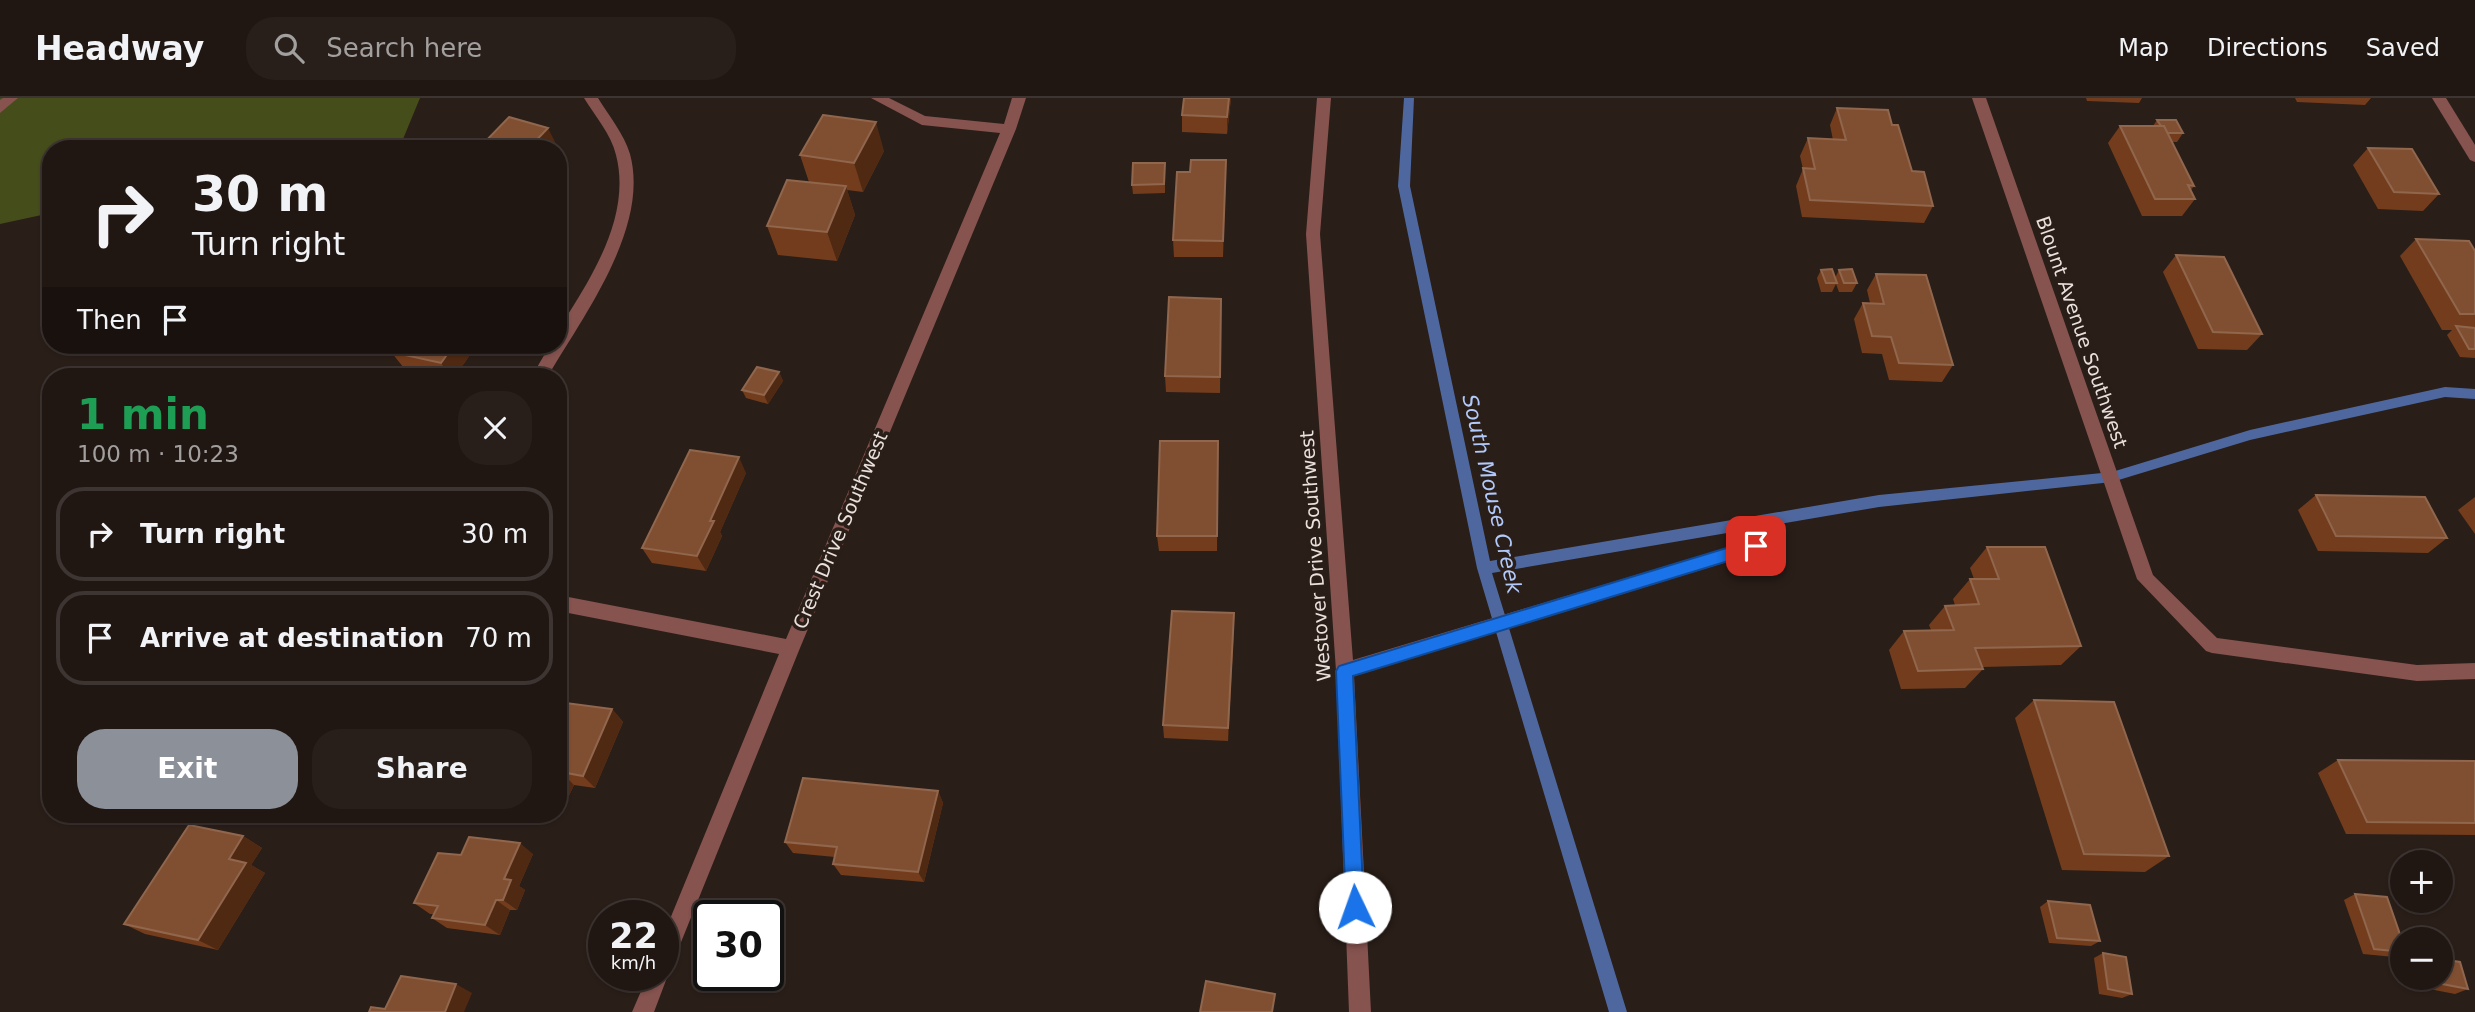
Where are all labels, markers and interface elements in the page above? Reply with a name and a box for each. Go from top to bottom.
search box [246,17,736,80]
text: Headway [35,29,204,68]
icon: search [270,29,308,67]
text: Search here [326,33,482,63]
text: Map [2118,34,2169,62]
text: Directions [2207,34,2328,62]
text: Saved [2366,34,2440,62]
text: 30 m [192,166,328,223]
icon: right [77,168,168,259]
street label: Blount Avenue Southwest [2032,213,2132,451]
text: Turn right [192,225,345,263]
icon: arrive [156,301,194,339]
text: Then [77,305,142,335]
text: 1 min [77,390,209,439]
button: close [458,391,532,465]
water label: South Mouse Creek [1457,392,1527,597]
street label: Crest Drive Southwest [788,428,892,632]
street label: Westover Drive Southwest [1295,430,1335,682]
text: 100 m · 10:23 [77,441,239,467]
icon: right [81,515,119,553]
pin [1726,516,1786,576]
text: Turn right [140,519,285,549]
text: 30 m [461,519,528,549]
icon: arrive [1737,527,1775,565]
icon: arrive [81,619,119,657]
text: Arrive at destination [140,623,444,653]
text: 70 m [465,623,532,653]
button: Exit [77,729,298,809]
button: Share [312,729,532,809]
map controls [2390,850,2453,990]
button: + [2390,850,2453,913]
position arrow [1318,870,1392,944]
speed limit sign: 30 [693,900,784,991]
text: 22 [609,916,658,956]
button: − [2390,927,2453,990]
text: km/h [611,952,656,973]

